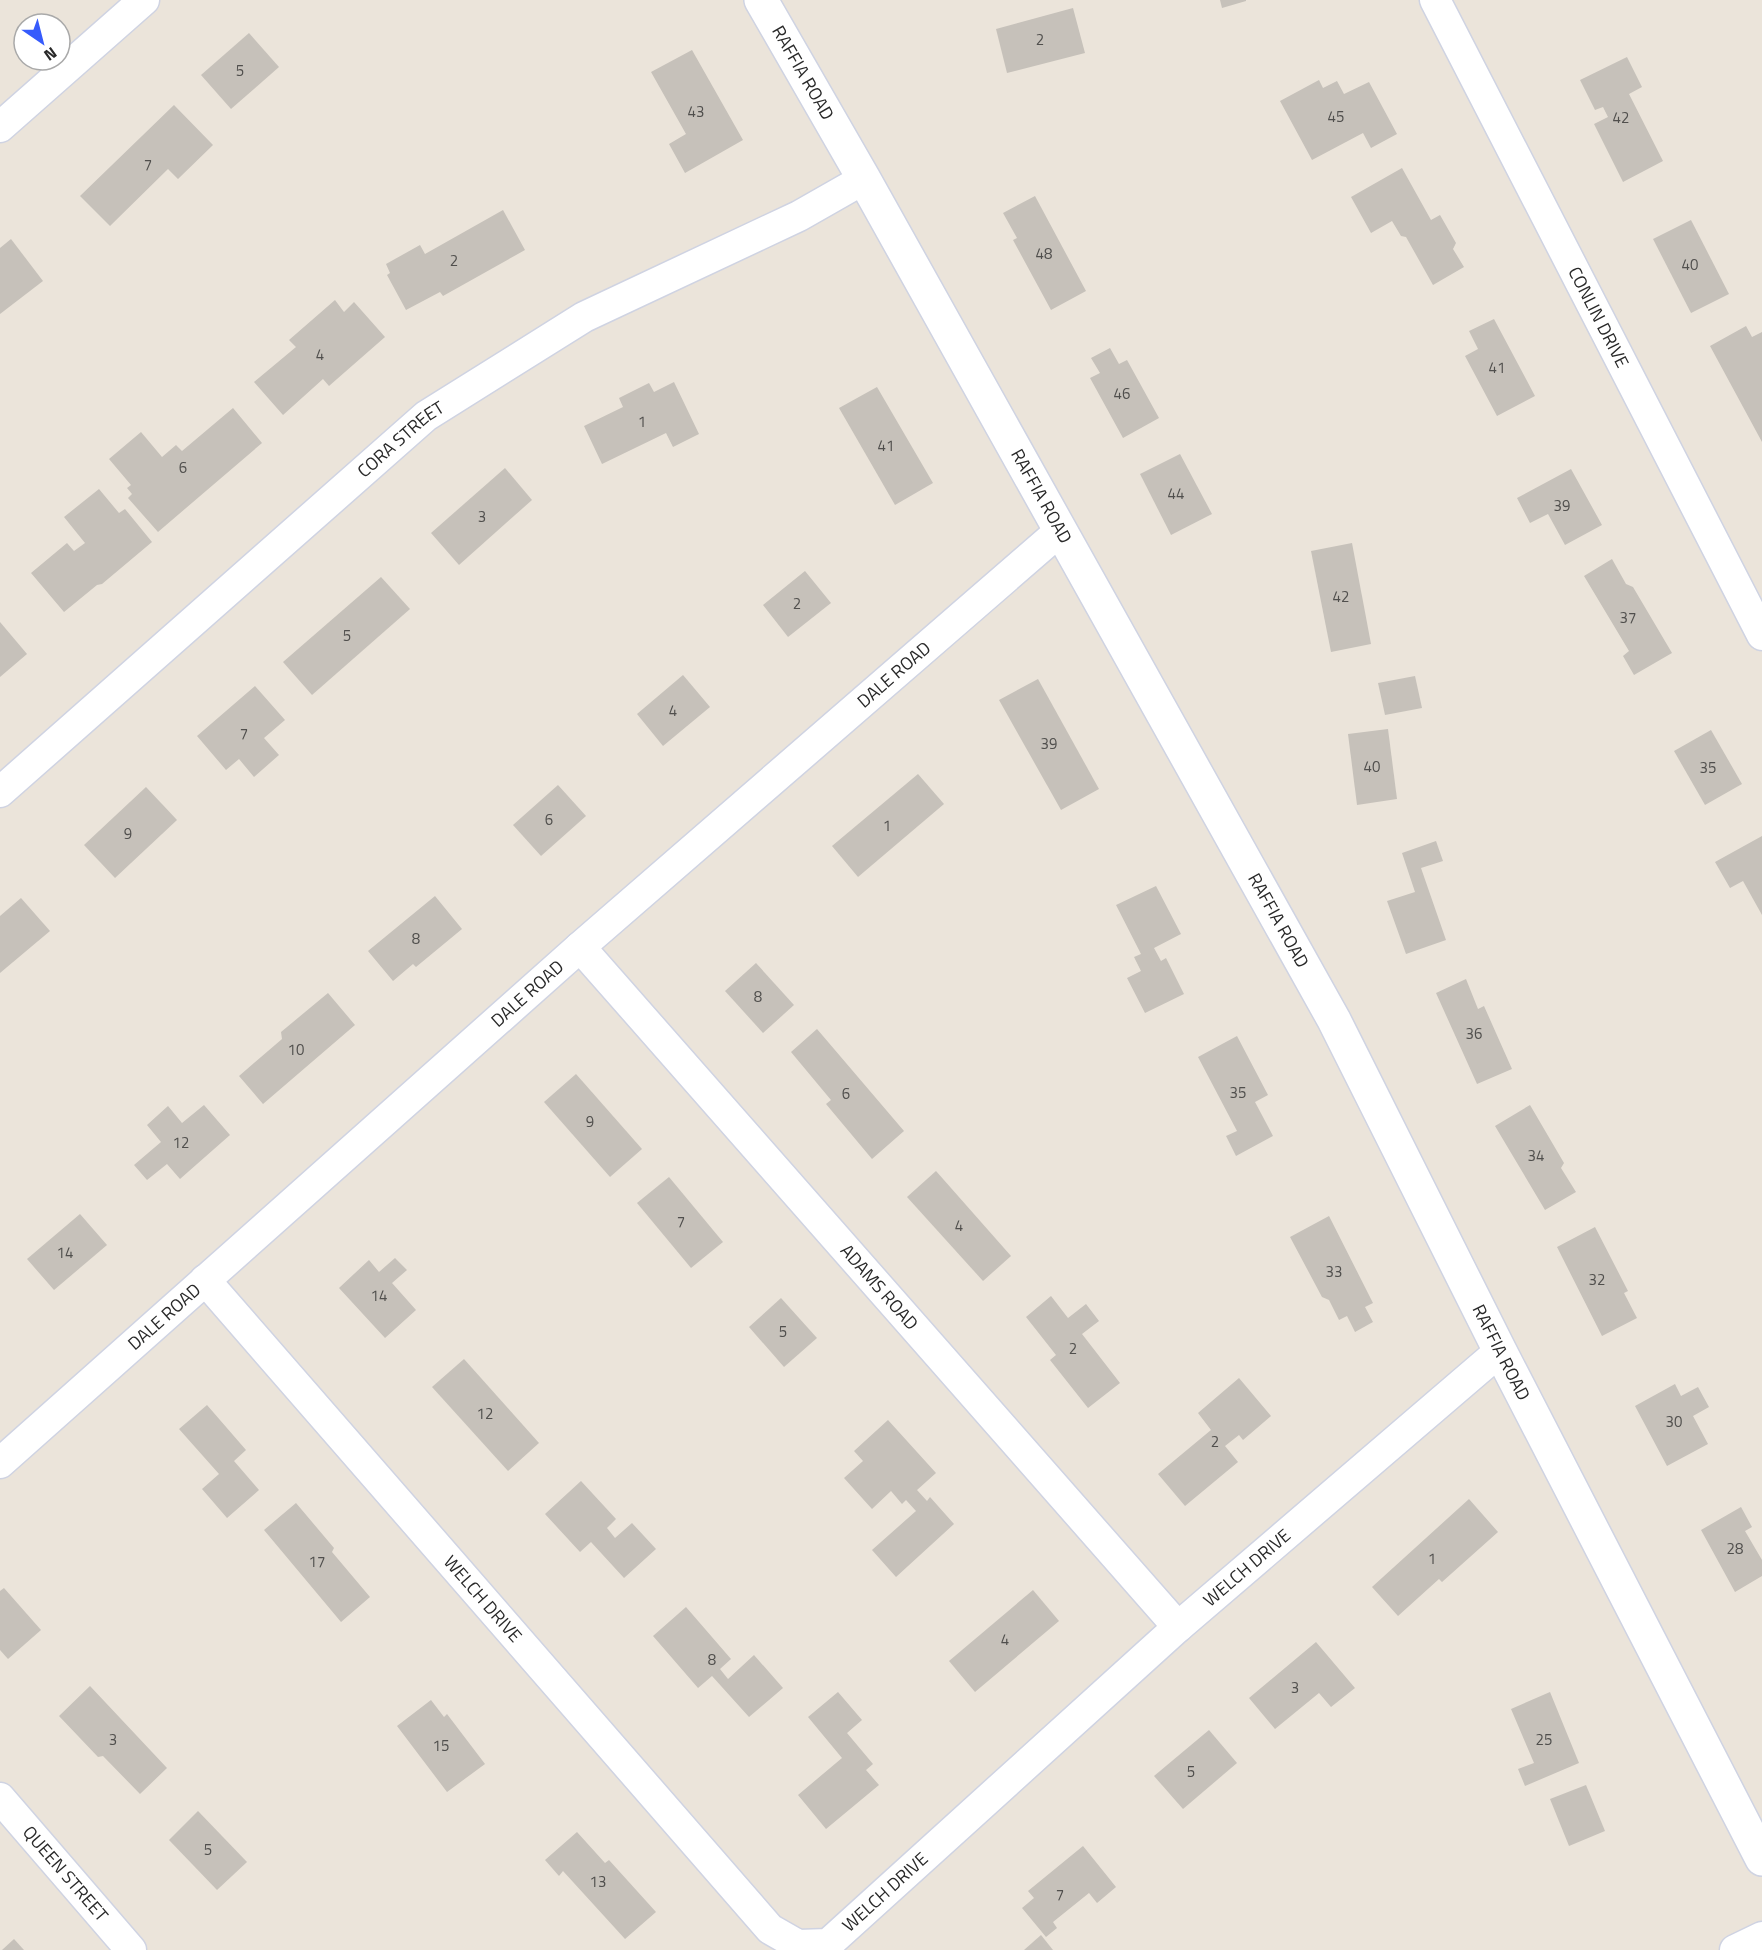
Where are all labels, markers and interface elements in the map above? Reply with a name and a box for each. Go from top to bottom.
north arrow [12,12,72,72]
street label: RAFFIA ROAD [765,20,841,125]
house number: 2 [1036,28,1044,51]
text: N [39,41,62,67]
house number: 5 [236,59,244,82]
house number: 43 [688,100,704,123]
house number: 45 [1328,105,1344,128]
house number: 42 [1613,106,1629,129]
house number: 7 [144,153,152,176]
house number: 48 [1036,242,1052,265]
house number: 2 [450,249,458,272]
house number: 40 [1682,253,1698,276]
street label: CONLIN DRIVE [1562,262,1636,372]
house number: 4 [316,343,324,366]
house number: 41 [1489,356,1505,379]
house number: 46 [1114,382,1130,405]
street label: CORA STREET [351,394,450,484]
house number: 1 [638,410,646,433]
house number: 41 [878,434,894,457]
street label: RAFFIA ROAD [1004,444,1079,548]
house number: 6 [179,456,187,479]
house number: 44 [1168,482,1184,505]
house number: 39 [1554,494,1570,517]
house number: 3 [478,505,486,528]
house number: 42 [1333,585,1349,608]
house number: 2 [793,592,801,615]
house number: 37 [1620,606,1636,629]
house number: 5 [343,624,351,647]
street label: DALE ROAD [851,635,937,714]
house number: 4 [669,699,677,722]
house number: 7 [240,722,248,745]
house number: 39 [1041,732,1057,755]
house number: 40 [1364,755,1380,778]
house number: 35 [1700,756,1716,779]
house number: 6 [545,808,553,831]
house number: 1 [883,814,891,837]
house number: 9 [124,822,132,845]
street label: RAFFIA ROAD [1241,868,1316,973]
house number: 8 [412,927,420,950]
street label: DALE ROAD [485,953,570,1033]
house number: 8 [754,985,762,1008]
house number: 36 [1466,1022,1482,1045]
house number: 10 [288,1038,304,1061]
house number: 35 [1230,1081,1246,1104]
house number: 6 [842,1082,850,1105]
house number: 9 [586,1110,594,1133]
house number: 12 [173,1131,189,1154]
house number: 34 [1528,1144,1544,1167]
house number: 7 [677,1210,685,1233]
house number: 4 [955,1214,963,1237]
street label: ADAMS ROAD [834,1238,925,1336]
house number: 14 [57,1241,73,1264]
house number: 33 [1326,1260,1342,1283]
house number: 32 [1589,1268,1605,1291]
street label: DALE ROAD [122,1276,207,1356]
house number: 14 [371,1284,387,1307]
street label: RAFFIA ROAD [1466,1299,1537,1405]
house number: 5 [779,1320,787,1343]
house number: 2 [1069,1337,1077,1360]
house number: 12 [477,1402,493,1425]
house number: 30 [1666,1410,1682,1433]
house number: 2 [1211,1430,1219,1453]
street label: WELCH DRIVE [1197,1522,1297,1613]
house number: 28 [1727,1537,1743,1560]
house number: 1 [1428,1547,1436,1570]
street label: WELCH DRIVE [438,1549,529,1648]
house number: 17 [309,1550,325,1573]
house number: 4 [1001,1628,1009,1651]
house number: 8 [708,1648,716,1671]
house number: 3 [1291,1676,1299,1699]
house number: 3 [109,1728,117,1751]
house number: 25 [1536,1728,1552,1751]
house number: 15 [433,1734,449,1757]
house number: 5 [1187,1760,1195,1783]
street label: QUEEN STREET [16,1819,115,1928]
house number: 5 [204,1838,212,1861]
street label: WELCH DRIVE [836,1846,934,1938]
house number: 13 [590,1870,606,1893]
house number: 7 [1056,1883,1064,1906]

